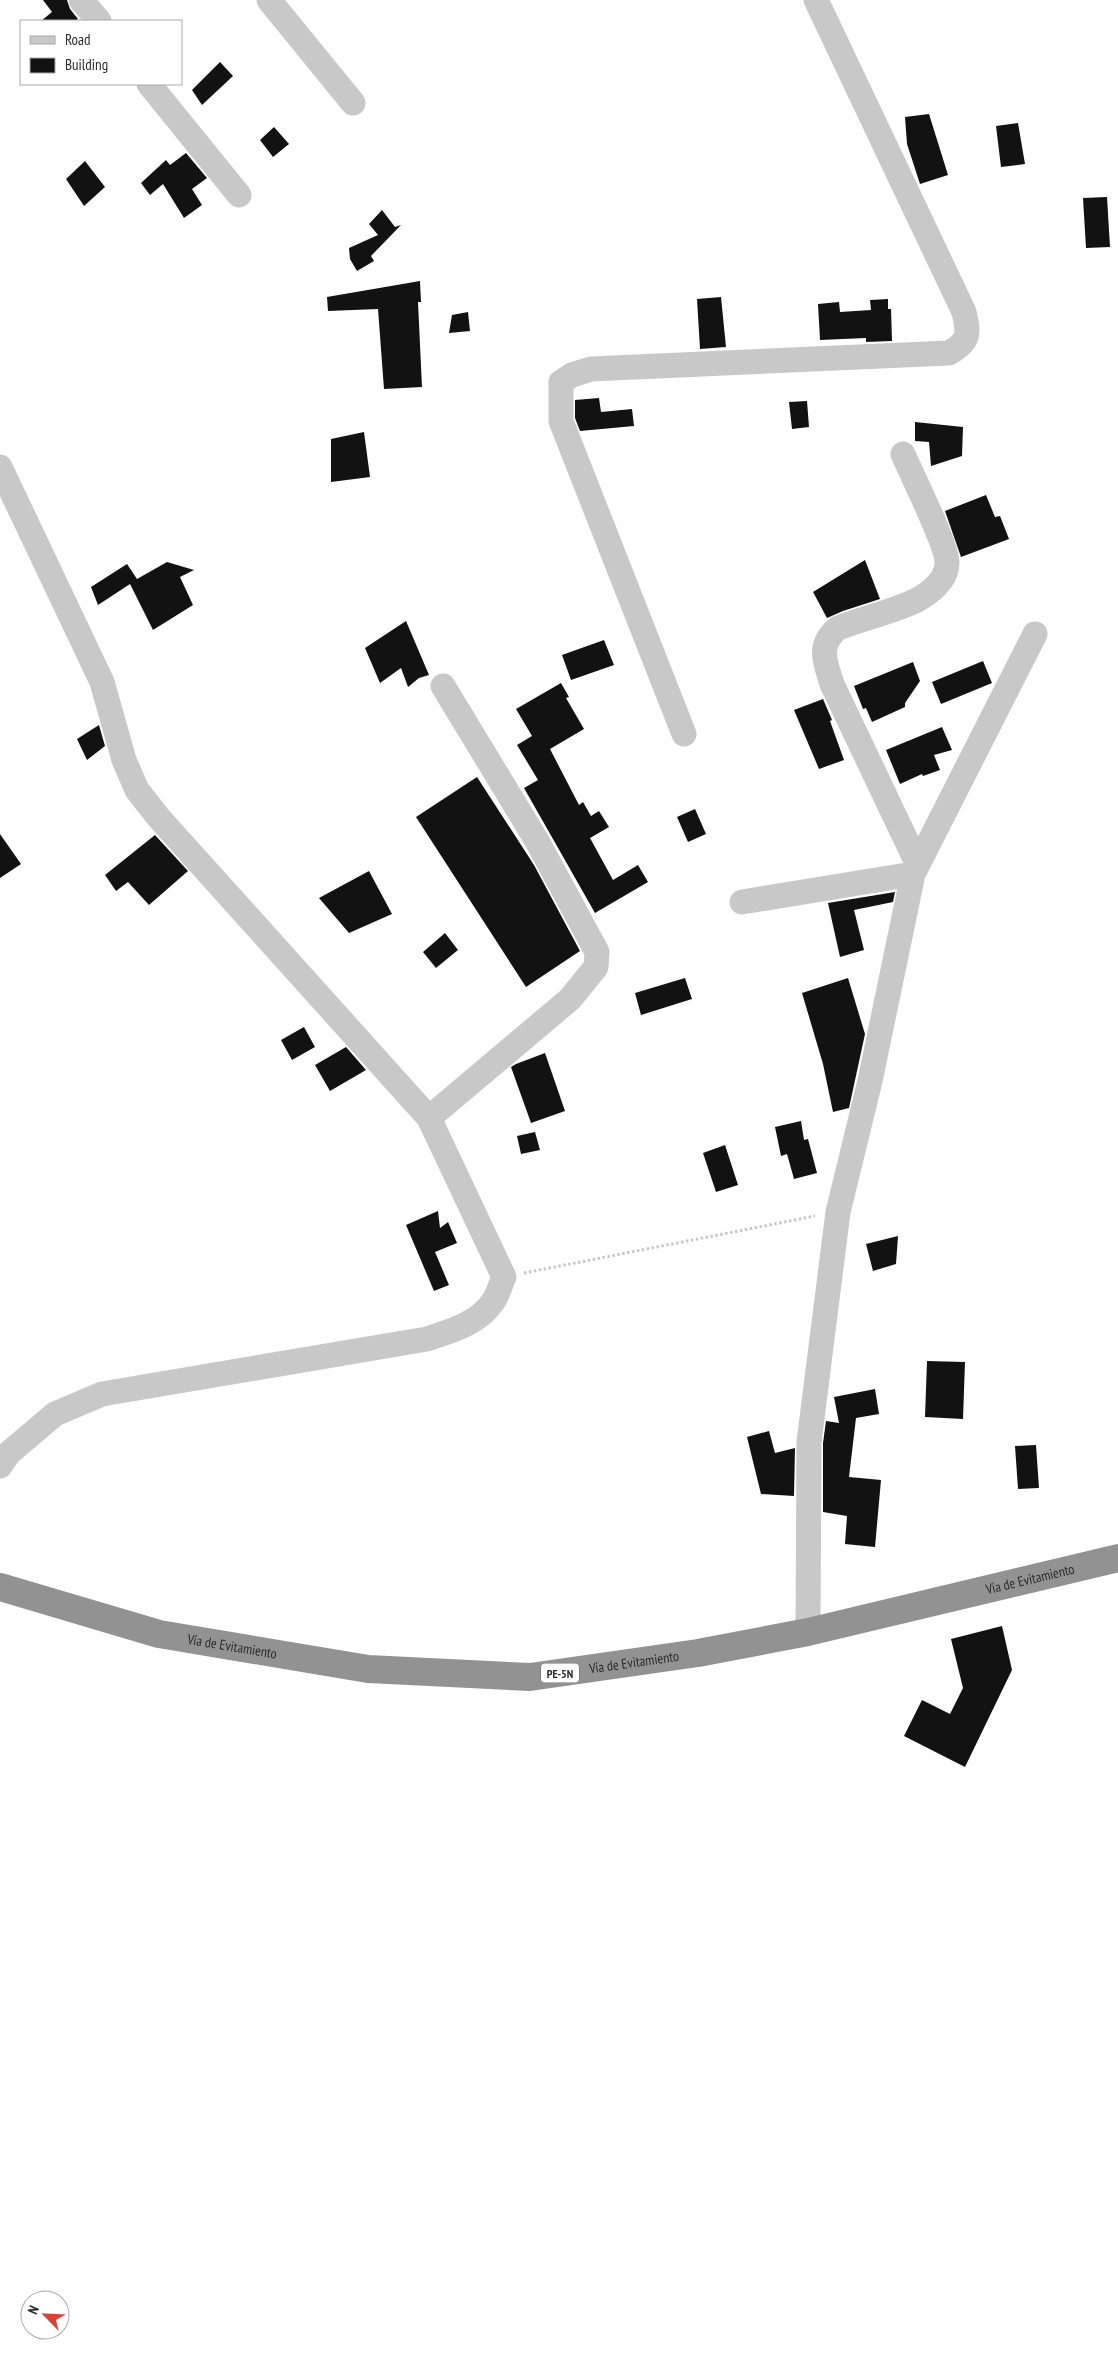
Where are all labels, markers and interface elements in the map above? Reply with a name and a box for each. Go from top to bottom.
legend [20,20,182,85]
text: Road [65,30,91,49]
text: Building [65,55,108,74]
street label: Vía de Evitamiento [983,1560,1076,1598]
street label: Vía de Evitamiento [185,1630,278,1663]
street label: Vía de Evitamiento [587,1647,680,1678]
road number: PE-5N [541,1664,579,1682]
north arrow [20,2290,70,2340]
text: N [23,2303,43,2317]

